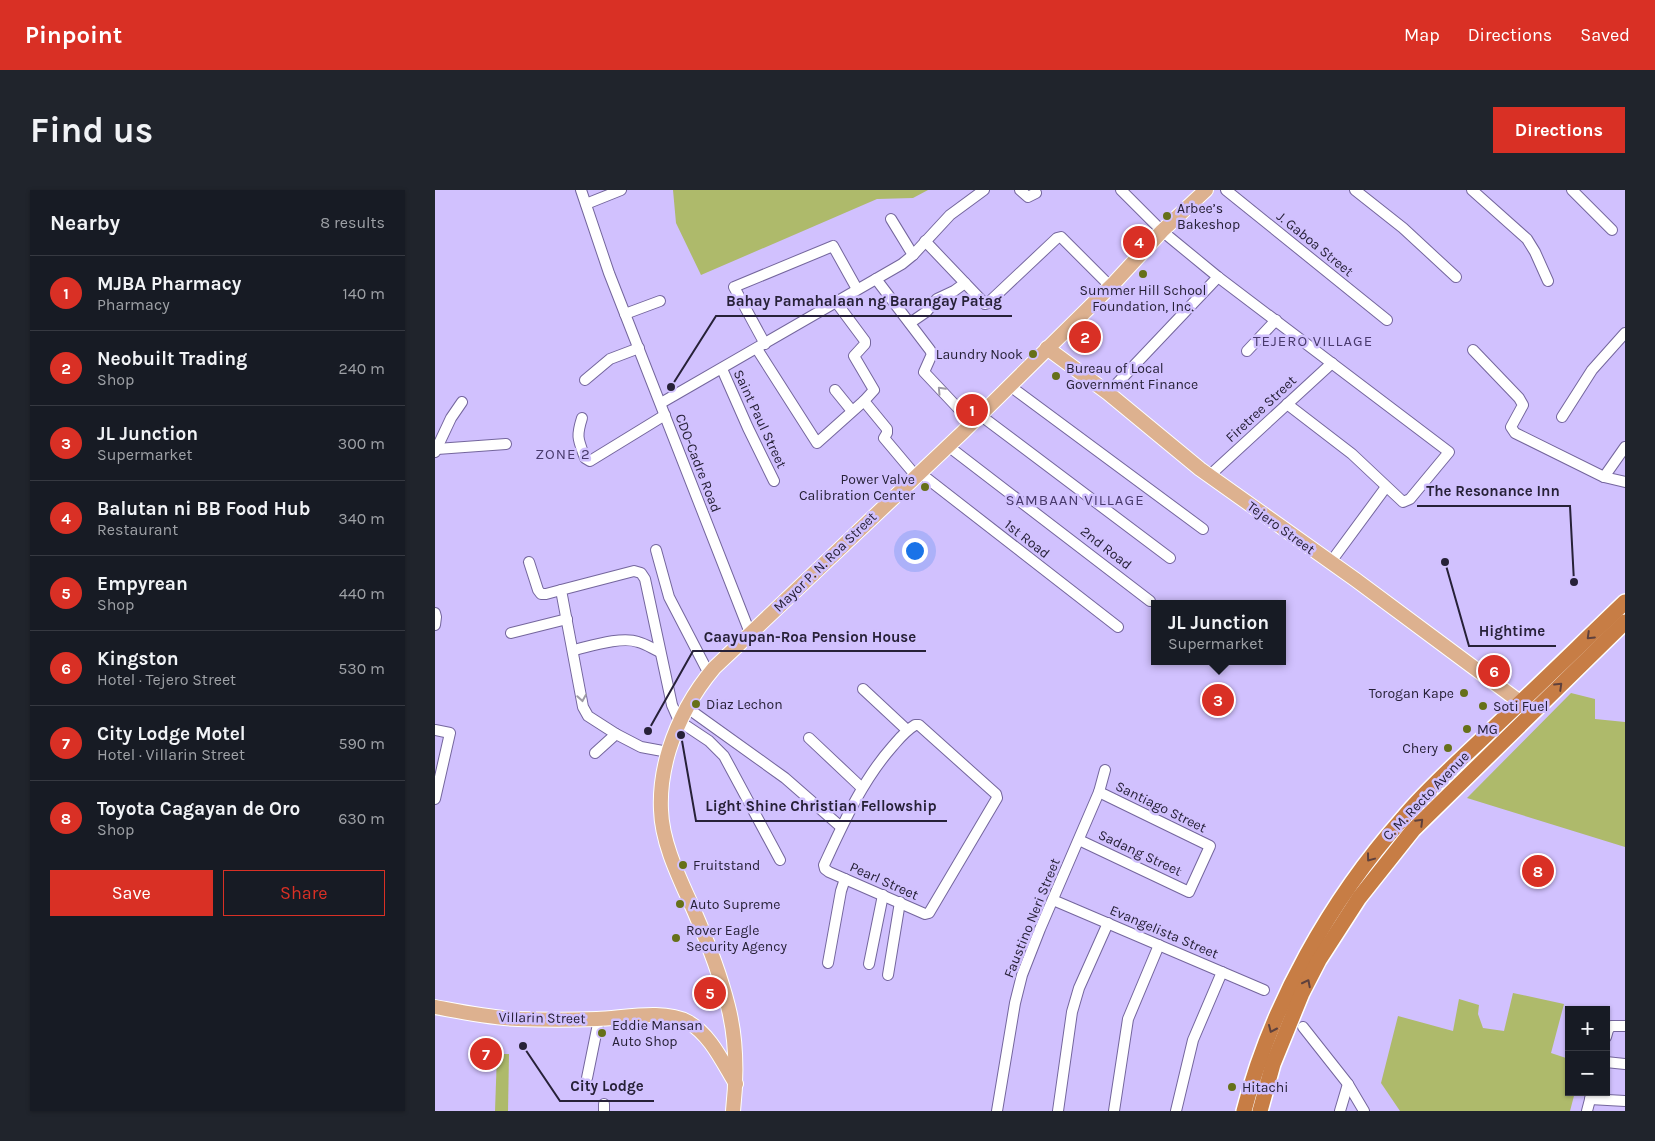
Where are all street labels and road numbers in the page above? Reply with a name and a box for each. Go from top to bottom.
street label: J. Gaboa Street [1273,208,1357,280]
street label: Saint Paul Street [730,367,790,471]
street label: Firetree Street [1222,372,1300,446]
street label: CDO-Cadre Road [671,411,725,515]
street label: Tejero Street [1244,498,1318,558]
street label: Mayor P. N. Roa Street [770,508,880,616]
street label: 1st Road [1001,516,1053,562]
street label: 2nd Road [1077,523,1135,573]
street label: C. M. Recto Avenue [1379,748,1473,844]
street label: Santiago Street [1113,778,1209,836]
street label: Sadang Street [1095,826,1185,880]
street label: Faustino Neri Street [1000,856,1064,980]
street label: Pearl Street [847,858,921,904]
street label: Evangelista Street [1107,901,1221,963]
street label: Villarin Street [498,1009,586,1027]

